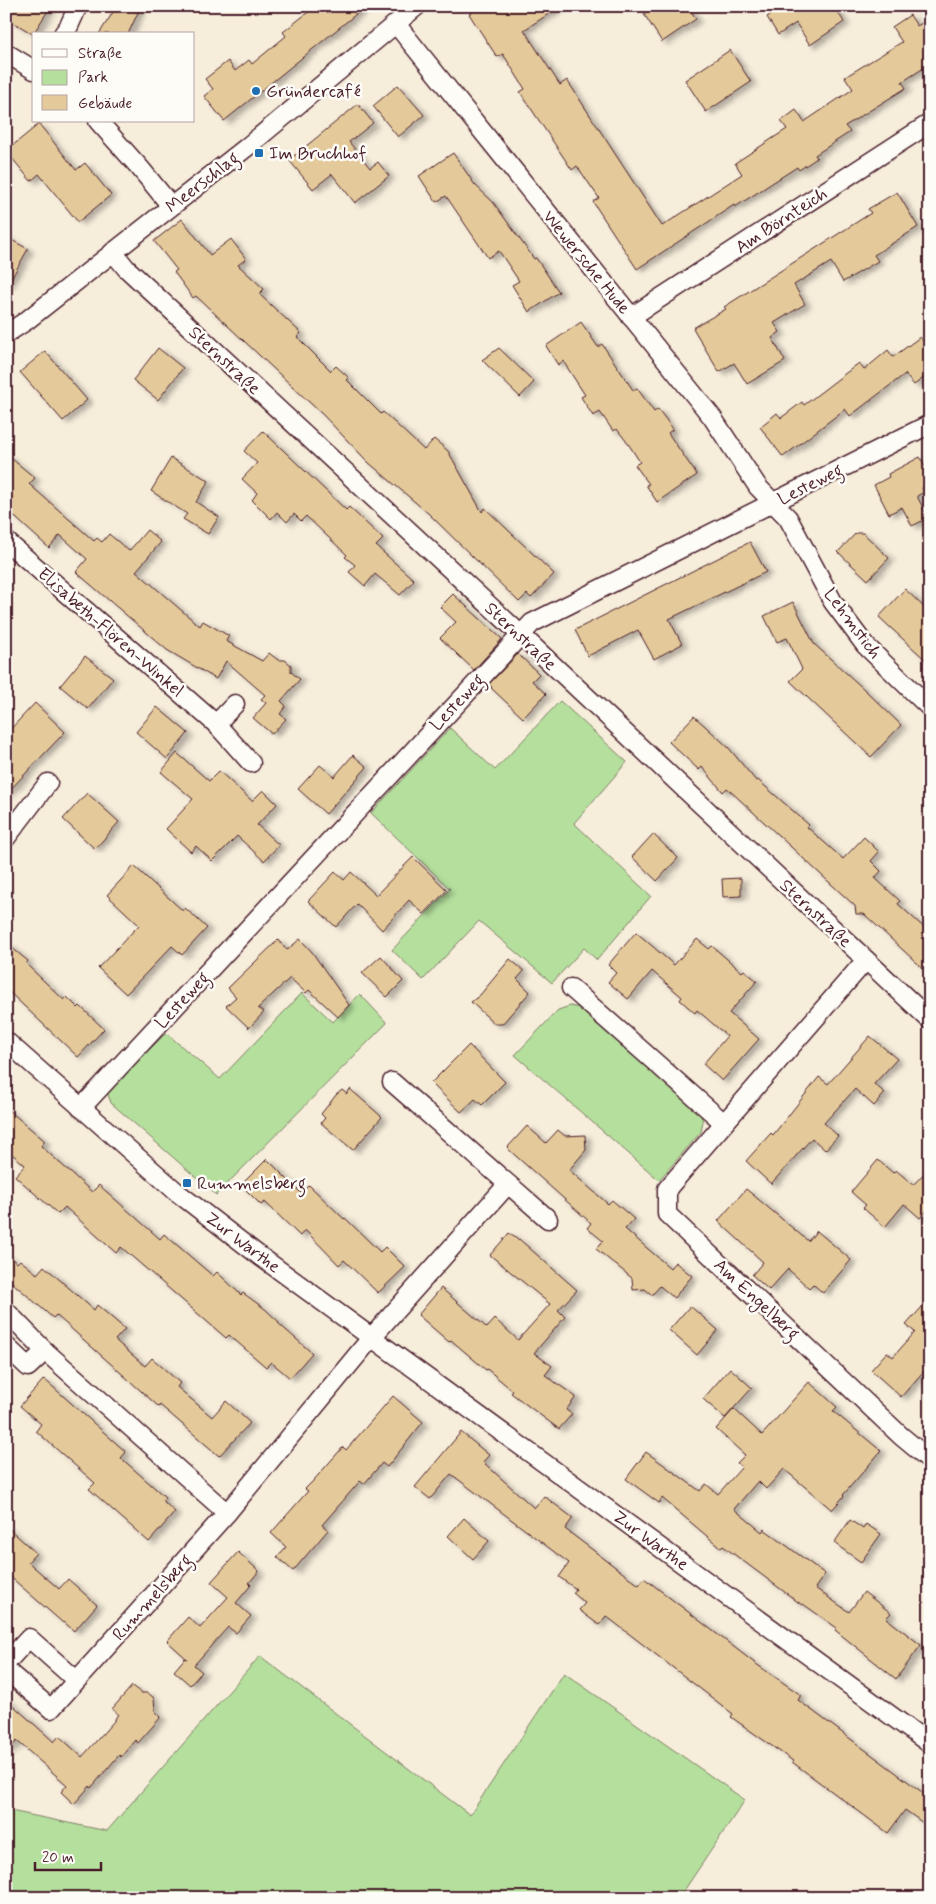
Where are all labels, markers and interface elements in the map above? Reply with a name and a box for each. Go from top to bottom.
legend [32,32,195,122]
text: Straße [78,44,122,64]
text: Park [78,68,108,88]
place label: Gründercafé [266,80,361,104]
marker: Gründercafé [250,85,262,97]
text: Gebäude [78,94,132,114]
place label: Im Bruchhof [269,142,367,166]
street label: Meerschlag [161,147,246,221]
marker: Im Bruchhof [253,147,265,159]
street label: Am Börnteich [731,182,832,260]
street label: Wewersche Hude [537,206,636,320]
street label: Sternstraße [183,321,266,400]
street label: Lesteweg [774,458,848,513]
street label: Elisabeth-Flören-Winkel [32,562,189,703]
street label: Lehmstich [818,583,887,664]
street label: Sternstraße [479,597,562,676]
street label: Lesteweg [425,669,492,738]
street label: Sternstraße [774,874,857,953]
street label: Lesteweg [150,967,217,1036]
place label: Rummelsberg [197,1172,306,1198]
marker: Rummelsberg [181,1177,193,1189]
street label: Zur Warthe [200,1207,285,1279]
street label: Am Engelberg [707,1254,804,1347]
street label: Zur Warthe [608,1505,693,1577]
street label: Rummelsberg [107,1549,200,1648]
scale bar [35,1839,101,1871]
text: 20 m [42,1848,74,1868]

